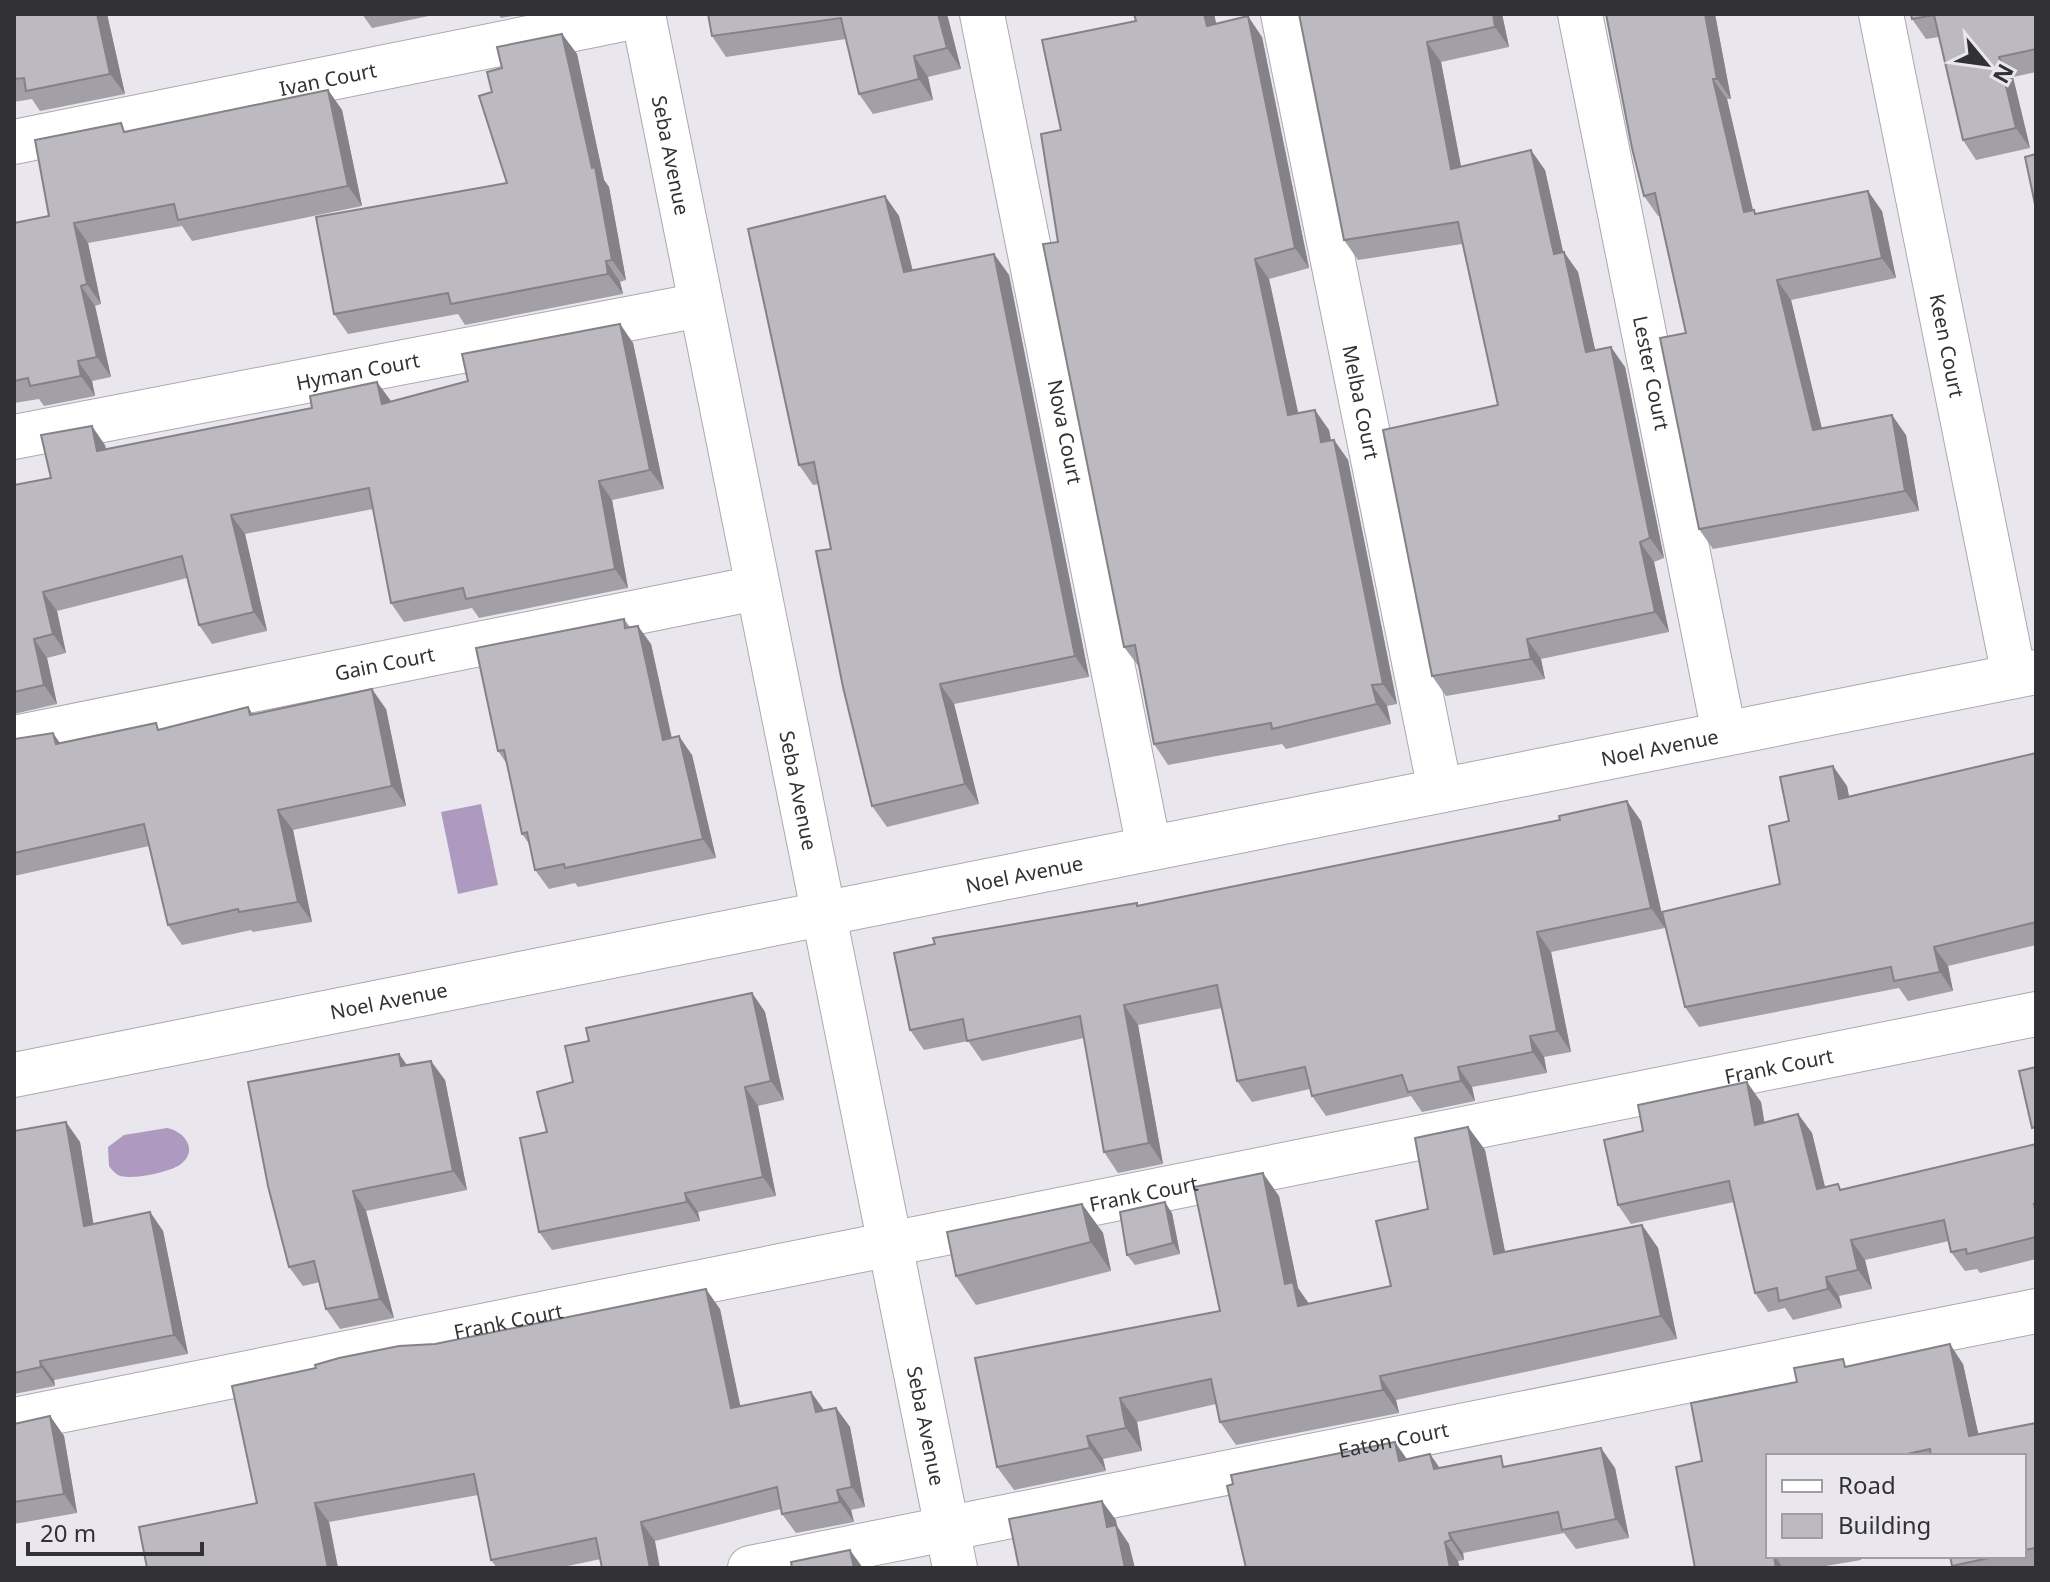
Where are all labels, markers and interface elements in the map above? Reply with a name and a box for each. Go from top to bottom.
north arrow [1946,24,2026,104]
street label: Ivan Court [277,56,379,102]
text: N [1987,59,2022,89]
street label: Seba Avenue [646,93,697,217]
street label: Keen Court [1924,291,1971,400]
street label: Lester Court [1627,313,1676,432]
street label: Melba Court [1337,343,1386,462]
street label: Hyman Court [294,346,422,396]
street label: Nova Court [1042,377,1089,486]
street label: Gain Court [332,640,437,686]
street label: Noel Avenue [1599,722,1721,772]
street label: Seba Avenue [774,728,824,853]
street label: Noel Avenue [963,849,1085,899]
street label: Noel Avenue [328,975,450,1025]
street label: Frank Court [1722,1042,1836,1090]
street label: Frank Court [1087,1169,1200,1217]
street label: Frank Court [451,1297,565,1345]
street label: Seba Avenue [901,1364,952,1488]
street label: Eaton Court [1336,1415,1451,1464]
legend [1766,1454,2026,1558]
text: Road [1838,1468,1896,1501]
scale bar [28,1506,202,1556]
text: Building [1838,1508,1931,1541]
text: 20 m [40,1516,96,1549]

